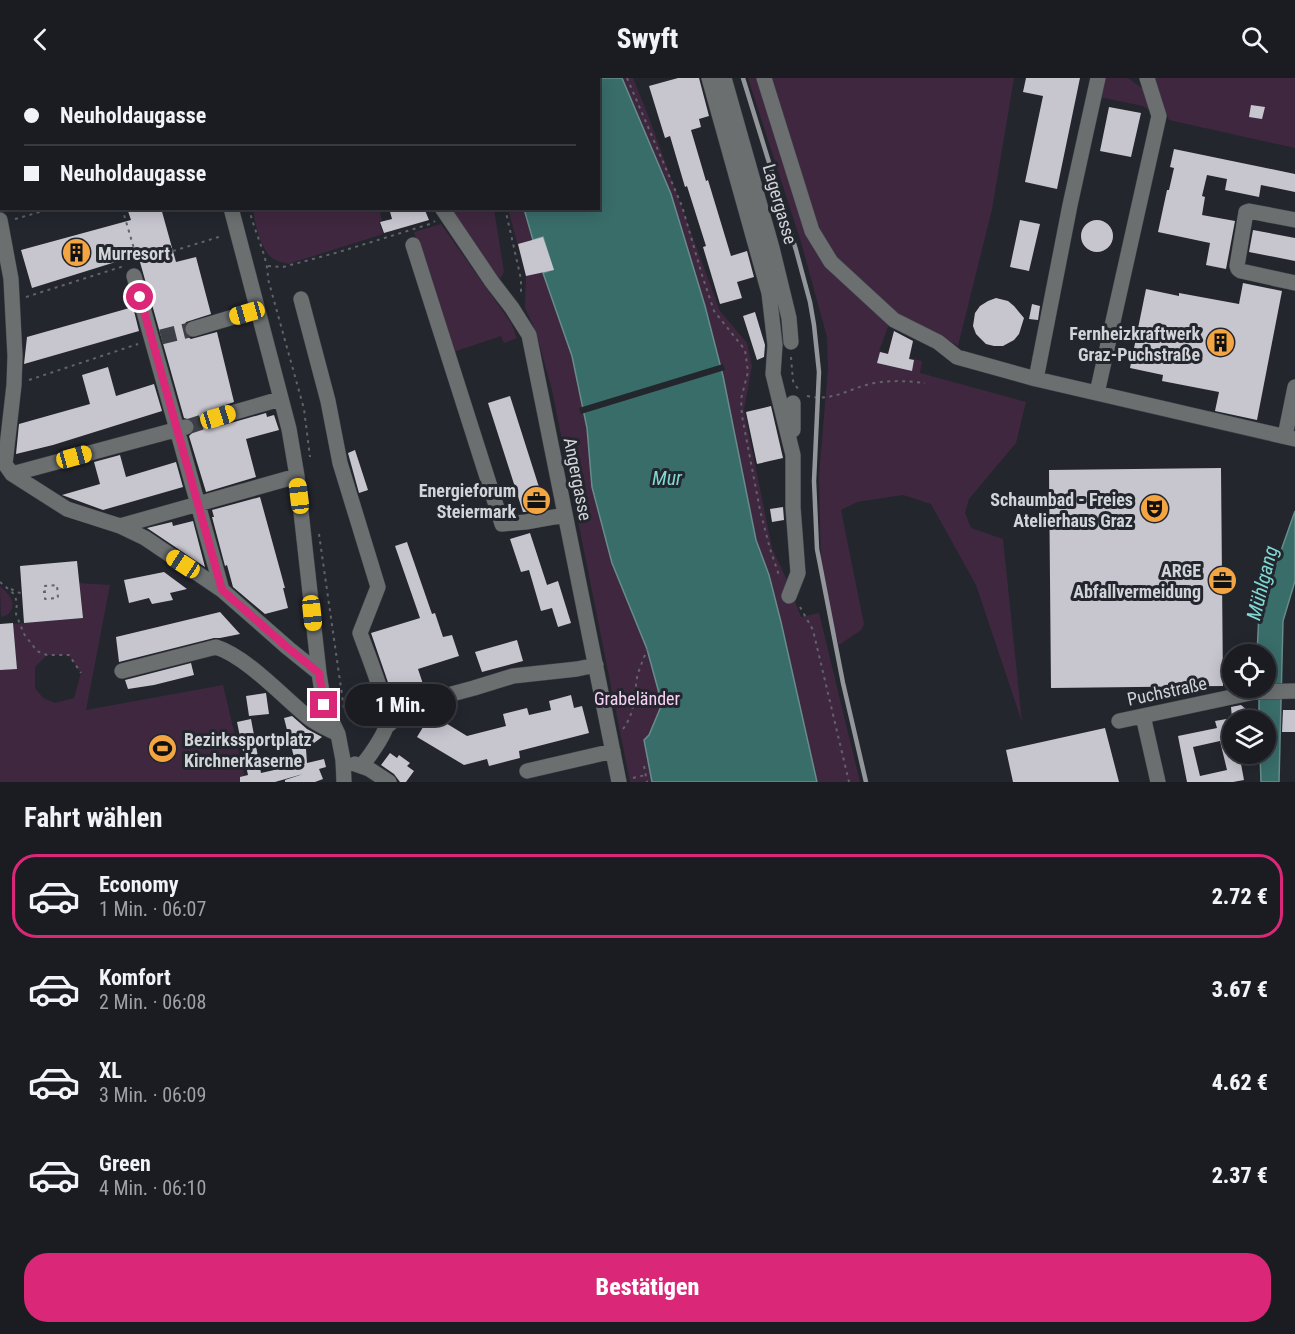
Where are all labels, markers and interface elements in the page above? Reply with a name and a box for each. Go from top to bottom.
icon: back [24,23,57,56]
text: Swyft [617,23,678,55]
icon: search [1238,23,1271,56]
text: Neuholdaugasse [60,103,206,128]
text: Neuholdaugasse [60,161,206,186]
street label: Lagergasse [759,162,801,246]
building icon: Murresort [61,237,93,269]
place label: Murresort [98,243,170,264]
route start [126,283,153,310]
car [227,299,267,327]
place label: Fernheizkraftwerk Graz-Puchstraße [1069,323,1200,365]
building icon: Fernheizkraftwerk Graz-Puchstraße [1205,327,1237,359]
car [198,403,238,431]
street label: Angergasse [560,436,596,522]
car [54,444,94,470]
water label: Mur [652,466,683,490]
car [288,477,310,515]
place label: Energieforum Steiermark [419,480,516,522]
office icon: Energieforum Steiermark [521,484,553,516]
place label: Schaumbad - Freies Atelierhaus Graz [990,489,1133,531]
theatre icon: Schaumbad - Freies Atelierhaus Graz [1138,493,1170,525]
water label: Mühlgang [1241,543,1283,623]
car [163,547,203,581]
place label: ARGE Abfallvermeidung [1073,560,1201,602]
office icon: ARGE Abfallvermeidung [1206,564,1238,596]
car [301,594,323,632]
map controls [1222,644,1276,764]
button: locate [1222,644,1276,698]
street label: Puchstraße [1125,672,1209,710]
callout: 1 Min. [345,684,456,726]
park label: Grabeländer [594,688,681,709]
route end [310,691,337,718]
text: 1 Min. [375,693,426,717]
button: layers [1222,710,1276,764]
place label: Bezirkssportplatz Kirchnerkaserne [184,729,312,771]
sports icon: Bezirkssportplatz Kirchnerkaserne [147,733,179,765]
text: Fahrt wählen [24,802,163,834]
icon: car [27,869,81,923]
text: Economy [99,872,179,897]
text: 2.72 € [1212,884,1268,909]
text: 1 Min. · 06:07 [99,897,206,921]
icon: car [27,962,81,1016]
text: Komfort [99,965,171,990]
text: 3.67 € [1212,977,1268,1002]
text: 2 Min. · 06:08 [99,990,206,1014]
icon: car [27,1055,81,1109]
text: XL [99,1058,122,1083]
text: 4.62 € [1212,1070,1268,1095]
text: 3 Min. · 06:09 [99,1083,206,1107]
icon: car [27,1148,81,1202]
text: Green [99,1151,151,1176]
text: 2.37 € [1212,1163,1268,1188]
text: 4 Min. · 06:10 [99,1176,206,1200]
button: Bestätigen [24,1253,1271,1322]

